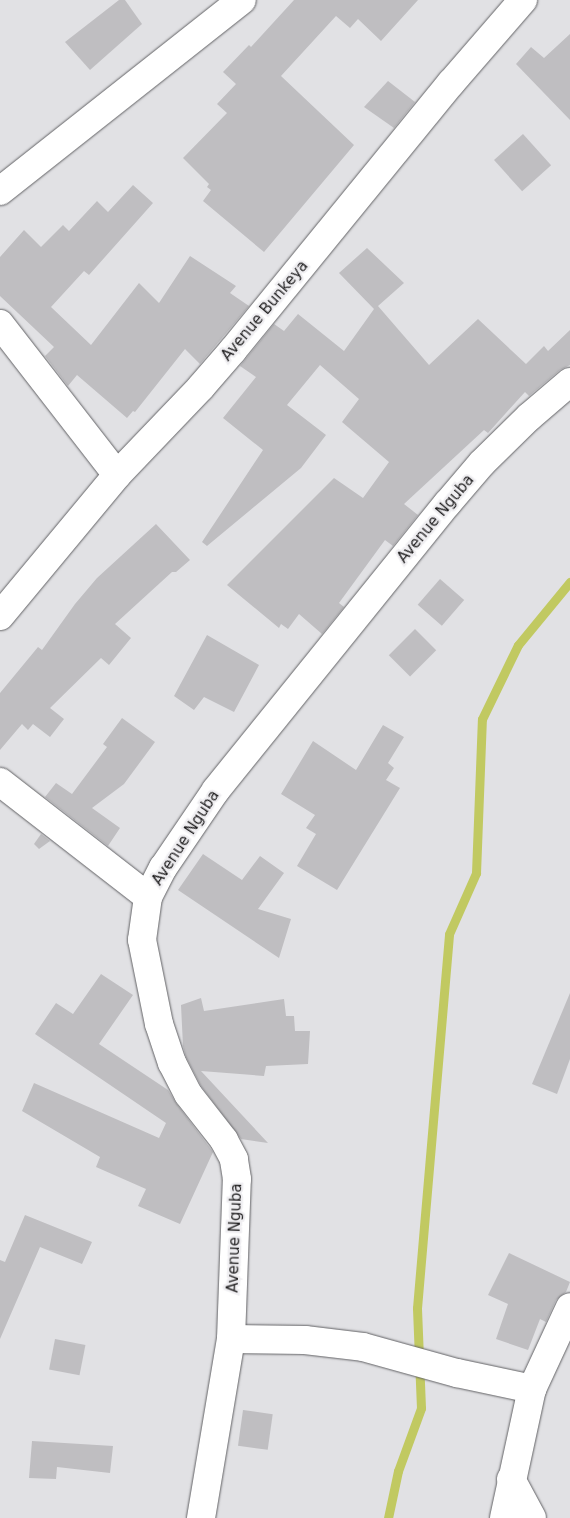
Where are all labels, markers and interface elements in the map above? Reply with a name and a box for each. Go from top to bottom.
street label: Avenue Bunkeya [218,257,312,365]
street label: Avenue Nguba [394,471,478,567]
street label: Avenue Nguba [149,787,223,889]
street label: Avenue Nguba [224,1183,246,1293]

